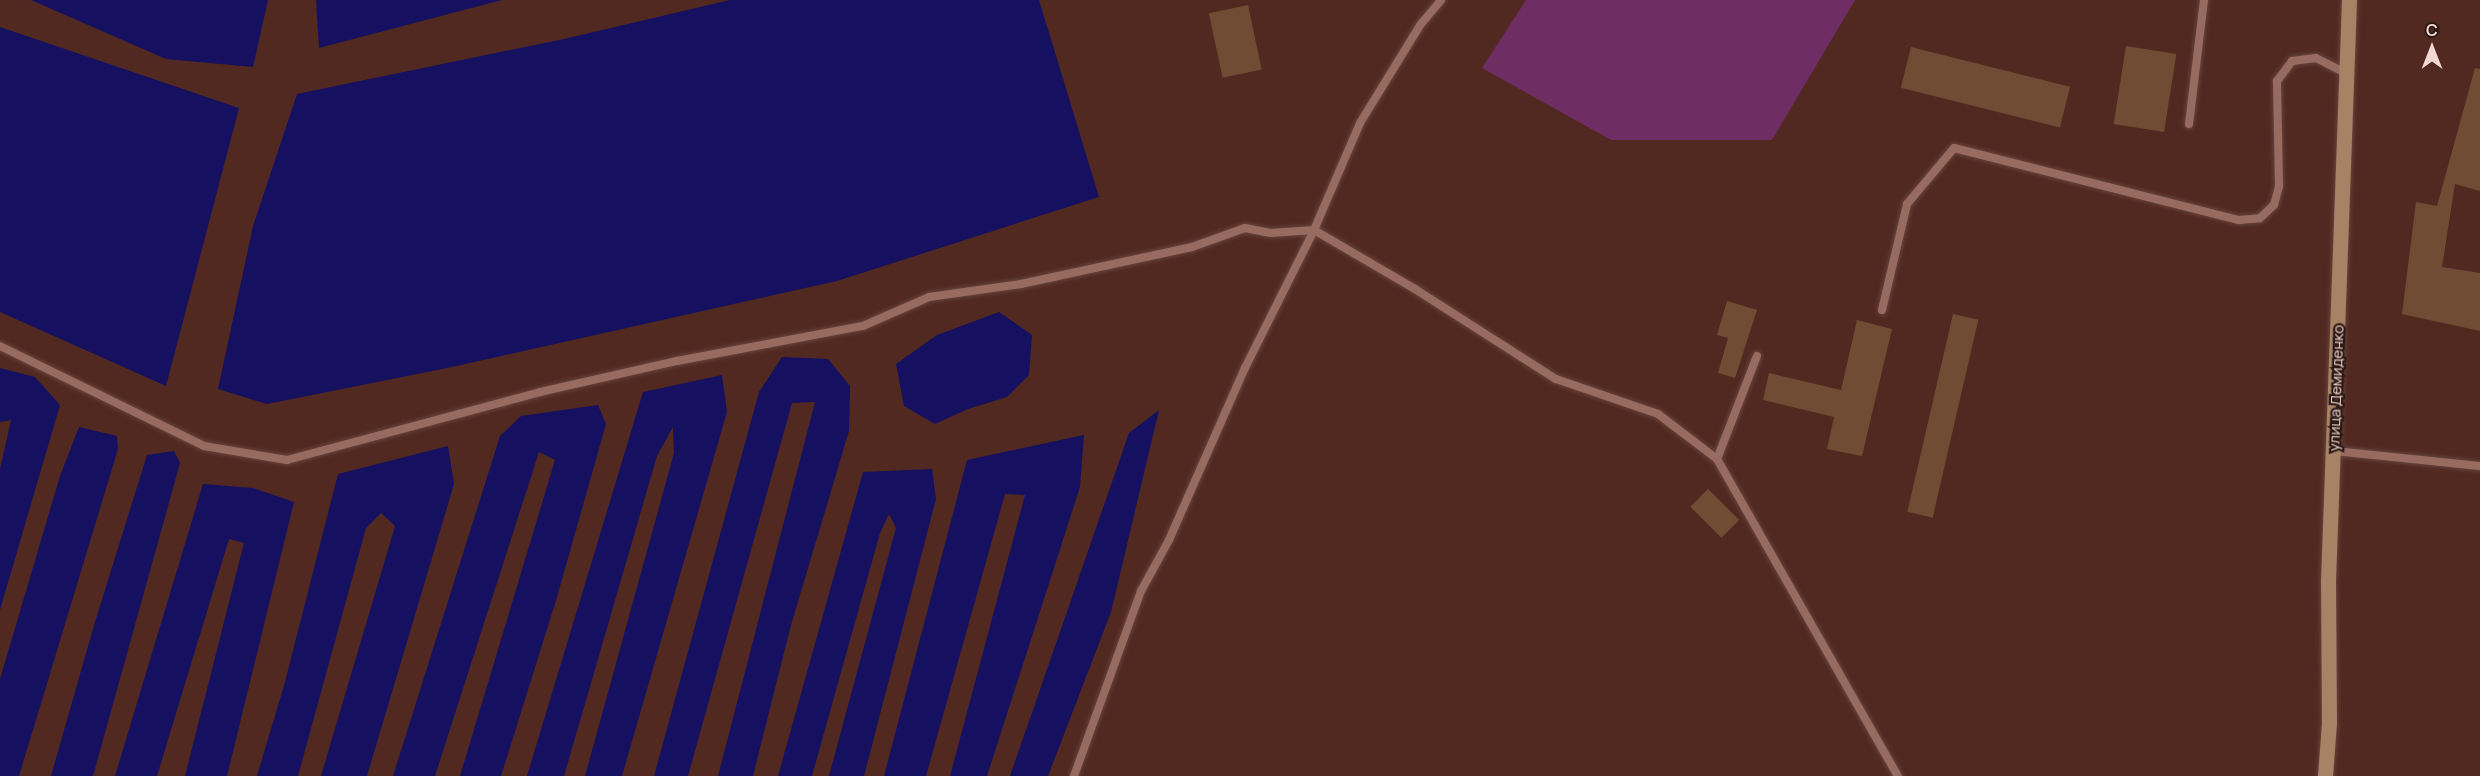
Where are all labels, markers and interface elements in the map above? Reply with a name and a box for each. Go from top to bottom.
north arrow [2402,18,2462,78]
text: С [2426,19,2438,41]
street label: улица Демиденко [2325,324,2347,452]

